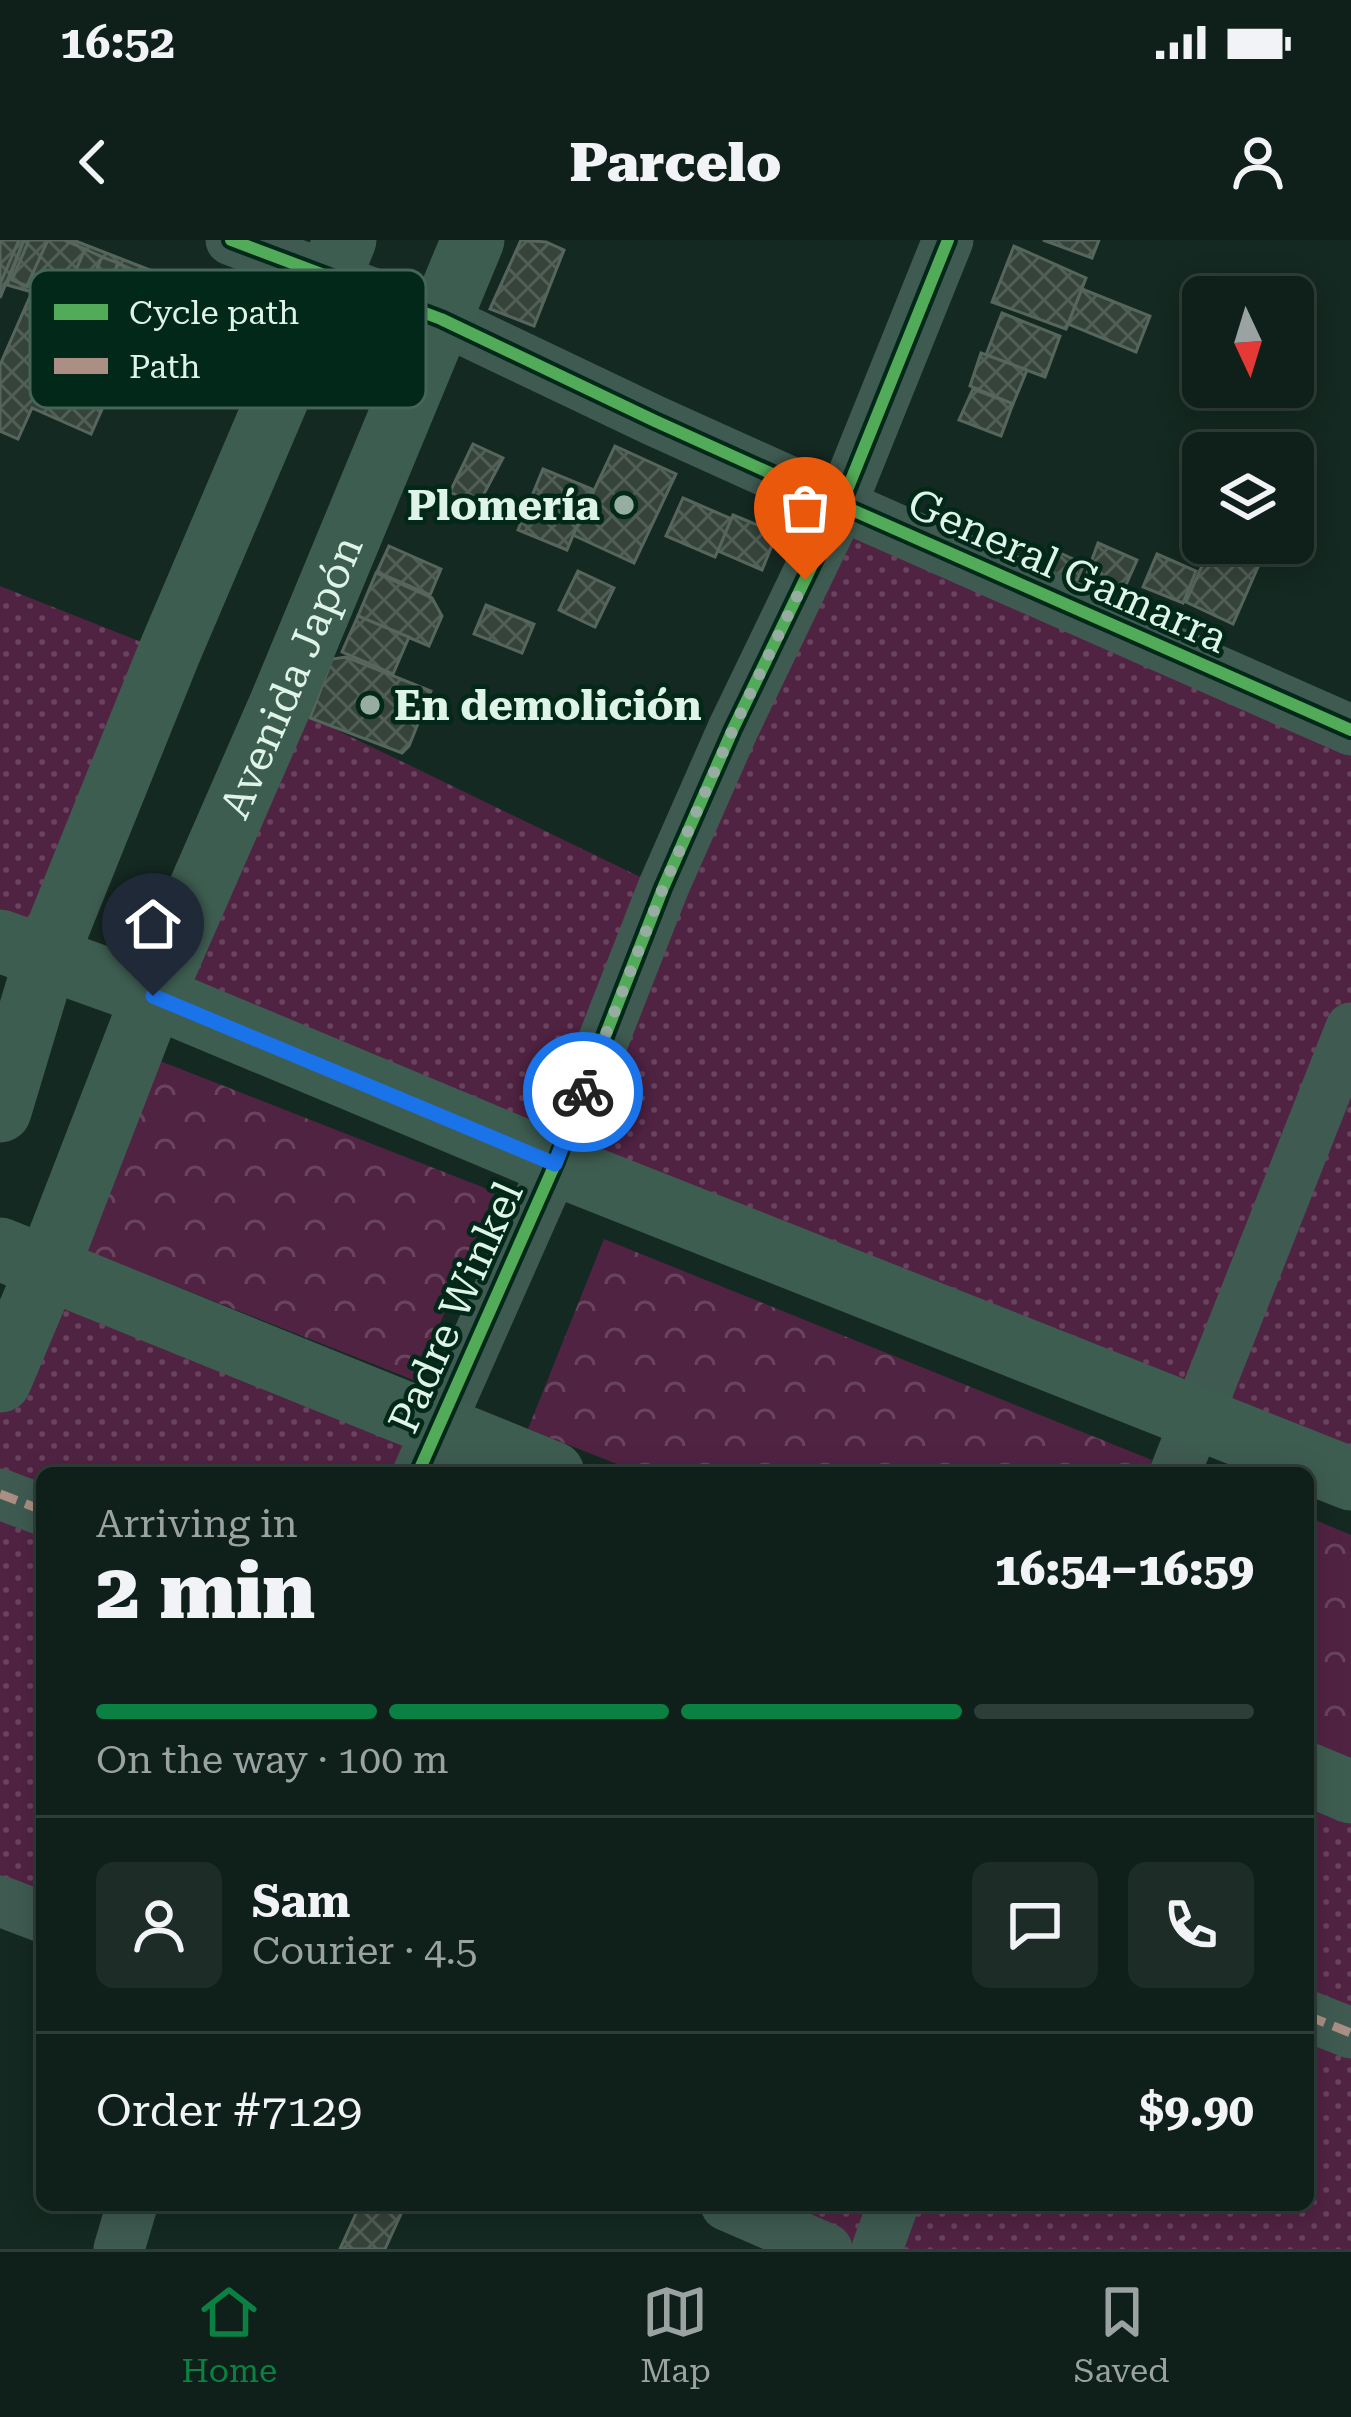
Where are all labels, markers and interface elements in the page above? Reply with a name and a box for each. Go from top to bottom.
text: 16:52 [60,16,175,69]
icon: back [60,129,126,195]
icon: person [1225,129,1291,195]
text: Parcelo [570,131,781,194]
legend [30,270,426,408]
north arrow [1182,276,1314,408]
map controls [1182,276,1314,564]
text: Cycle path [129,293,299,332]
text: Path [129,347,201,386]
button: layers [1182,432,1314,564]
pin [754,457,856,580]
icon: bag [772,475,838,541]
street label: General Gamarra [901,478,1235,663]
place label: Plomería [407,481,600,530]
marker: Plomería [611,492,637,518]
street label: Avenida Japón [210,529,373,825]
place label: En demolición [394,681,702,730]
marker: En demolición [357,692,383,718]
pin [102,873,204,996]
icon: home [120,891,186,957]
courier [523,1032,643,1152]
icon: bike [550,1059,616,1125]
street label: Padre Winkel [378,1174,533,1440]
text: Arriving in [96,1501,298,1547]
text: 16:54–16:59 [995,1543,1254,1596]
text: 2 min [96,1546,315,1637]
text: On the way · 100 m [96,1737,448,1783]
button: person [96,1862,222,1988]
button: chat [972,1862,1098,1988]
button: phone [1128,1862,1254,1988]
text: Sam [252,1875,350,1928]
text: Courier · 4.5 [252,1928,478,1974]
text: Order #7129 [96,2084,362,2137]
text: $9.90 [1139,2084,1254,2137]
tab: Home [182,2279,277,2390]
tab: Map [640,2279,711,2390]
tab: Saved [1074,2279,1169,2390]

